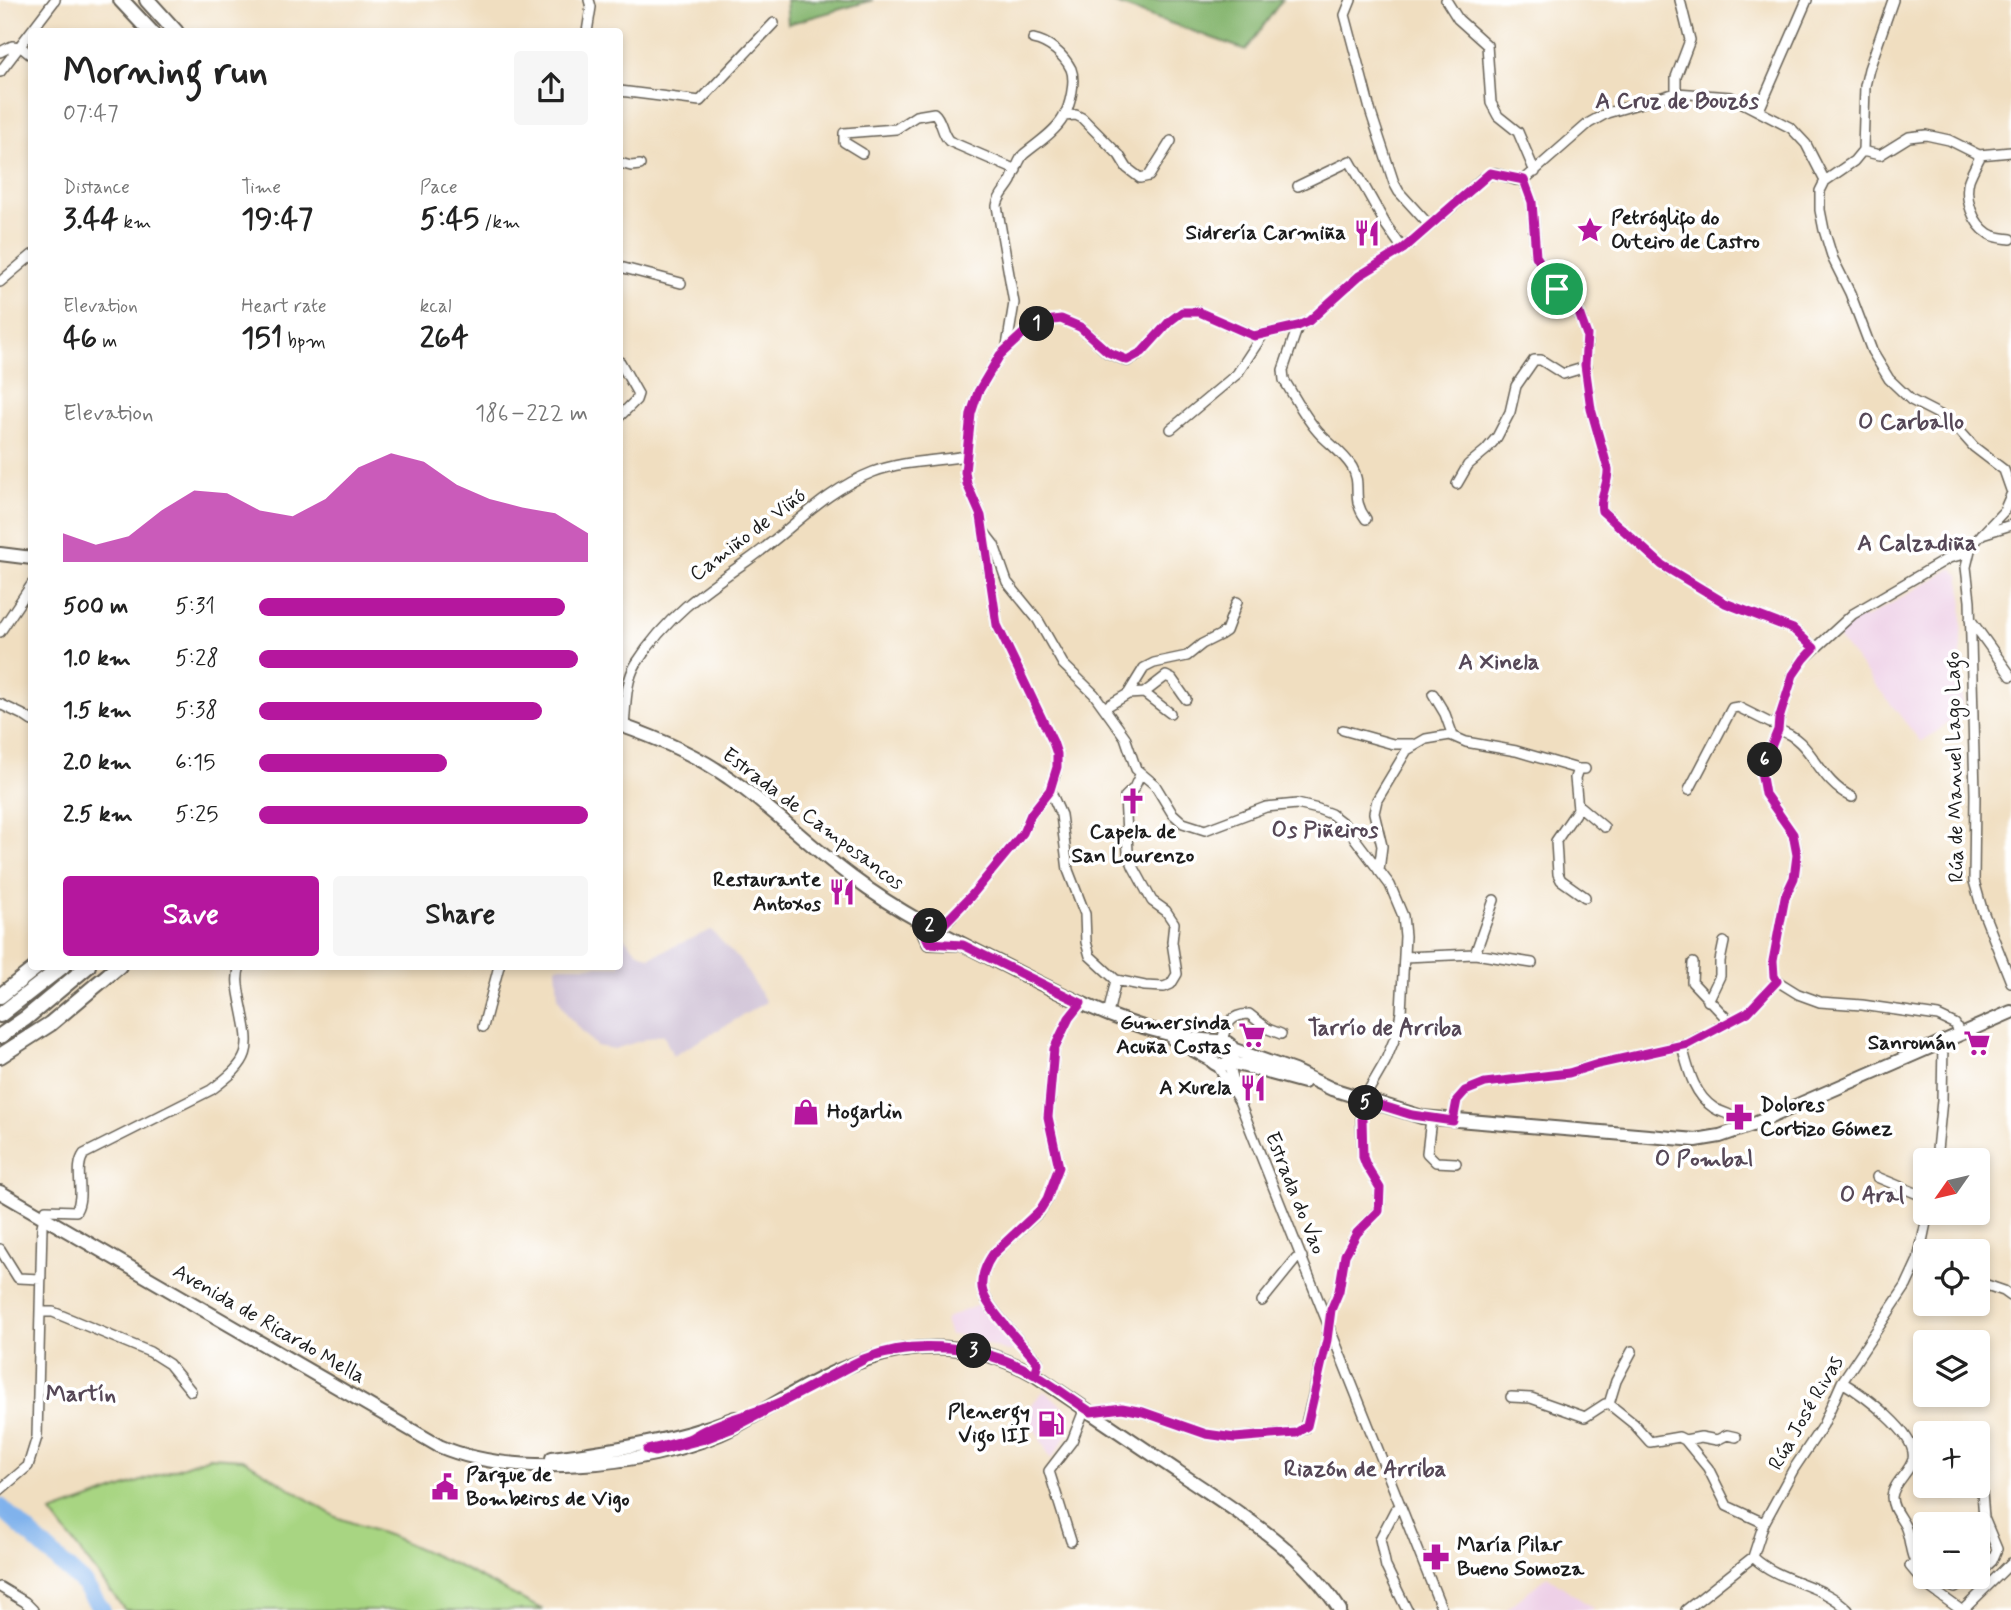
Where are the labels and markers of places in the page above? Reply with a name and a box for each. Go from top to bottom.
place label: Petróglifo do Outeiro de Castro [1611,204,1760,256]
place icon: Petróglifo do Outeiro de Castro [1575,215,1605,245]
restaurant icon: Sidrería Carmiña [1352,218,1382,248]
place label: Sidrería Carmiña [1185,219,1346,247]
pin [1527,259,1587,319]
pin: 1 [1020,306,1054,342]
pin: 6 [1748,742,1782,778]
church icon: Capela de San Lourenzo [1118,786,1148,816]
place label: Capela de San Lourenzo [1072,818,1195,870]
place label: Restaurante Antoxos [713,866,822,918]
restaurant icon: Restaurante Antoxos [827,877,857,907]
pin: 2 [912,908,948,944]
place label: Gumersinda Acuña Costas [1116,1009,1232,1061]
supermarket icon: Gumersinda Acuña Costas [1237,1020,1267,1050]
supermarket icon: Sanromán [1962,1028,1992,1058]
place label: Sanromán [1868,1029,1956,1057]
restaurant icon: A Xurela [1238,1073,1268,1103]
place label: A Xurela [1159,1074,1232,1102]
pin: 5 [1348,1086,1384,1120]
place label: Dolores Cortizo Gómez [1760,1091,1893,1143]
shop icon: Hogarlin [791,1097,821,1127]
place label: Hogarlin [827,1098,902,1128]
pharmacy icon: Dolores Cortizo Gómez [1724,1102,1754,1132]
pin: 3 [956,1334,992,1368]
place label: Plenergy Vigo III [948,1398,1031,1452]
fuel station icon: Plenergy Vigo III [1036,1409,1066,1439]
place label: Parque de Bombeiros de Vigo [466,1461,630,1513]
public building icon: Parque de Bombeiros de Vigo [430,1472,460,1502]
place label: María Pilar Bueno Somoza [1457,1531,1586,1583]
pharmacy icon: María Pilar Bueno Somoza [1421,1542,1451,1572]

